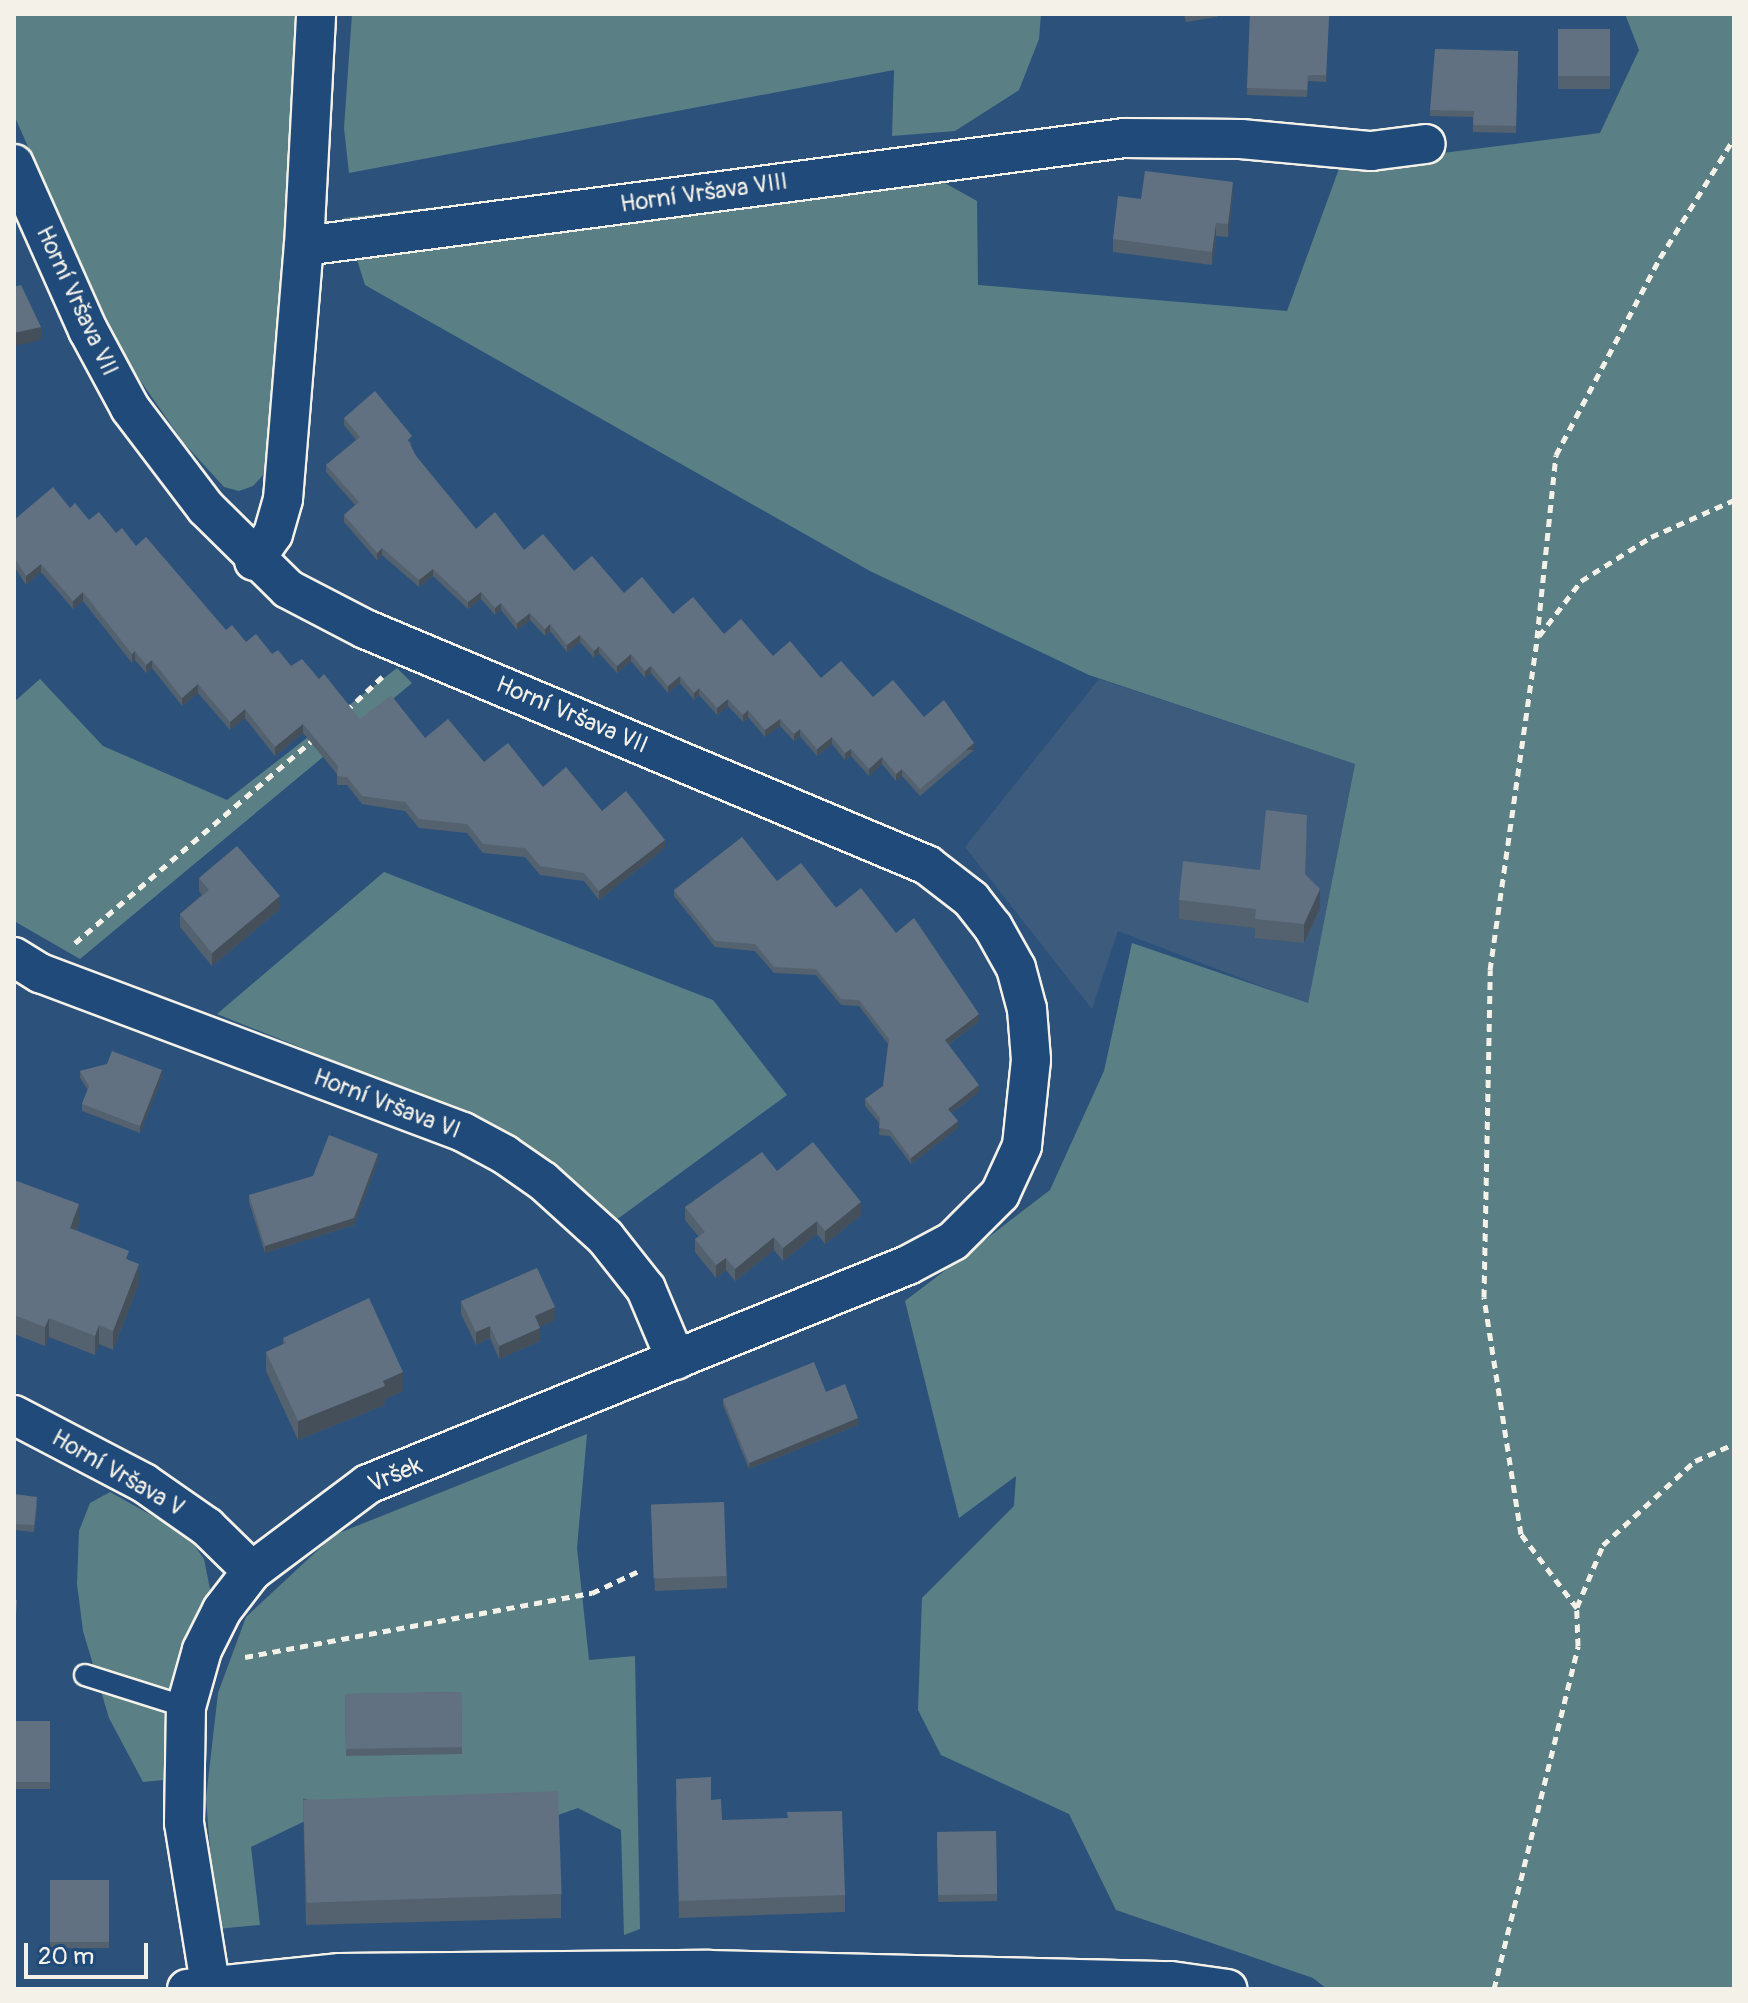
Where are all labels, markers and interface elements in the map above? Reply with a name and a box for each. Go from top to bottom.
street label: Horní Vršava VIII [618,167,790,219]
street label: Horní Vršava VII [30,221,124,381]
street label: Horní Vršava VII [492,670,652,760]
street label: Horní Vršava VI [309,1063,465,1145]
street label: Horní Vršava V [46,1423,190,1523]
street label: Vršek [364,1451,426,1499]
scale bar [28,1927,152,1977]
text: 20 m [38,1942,94,1971]

